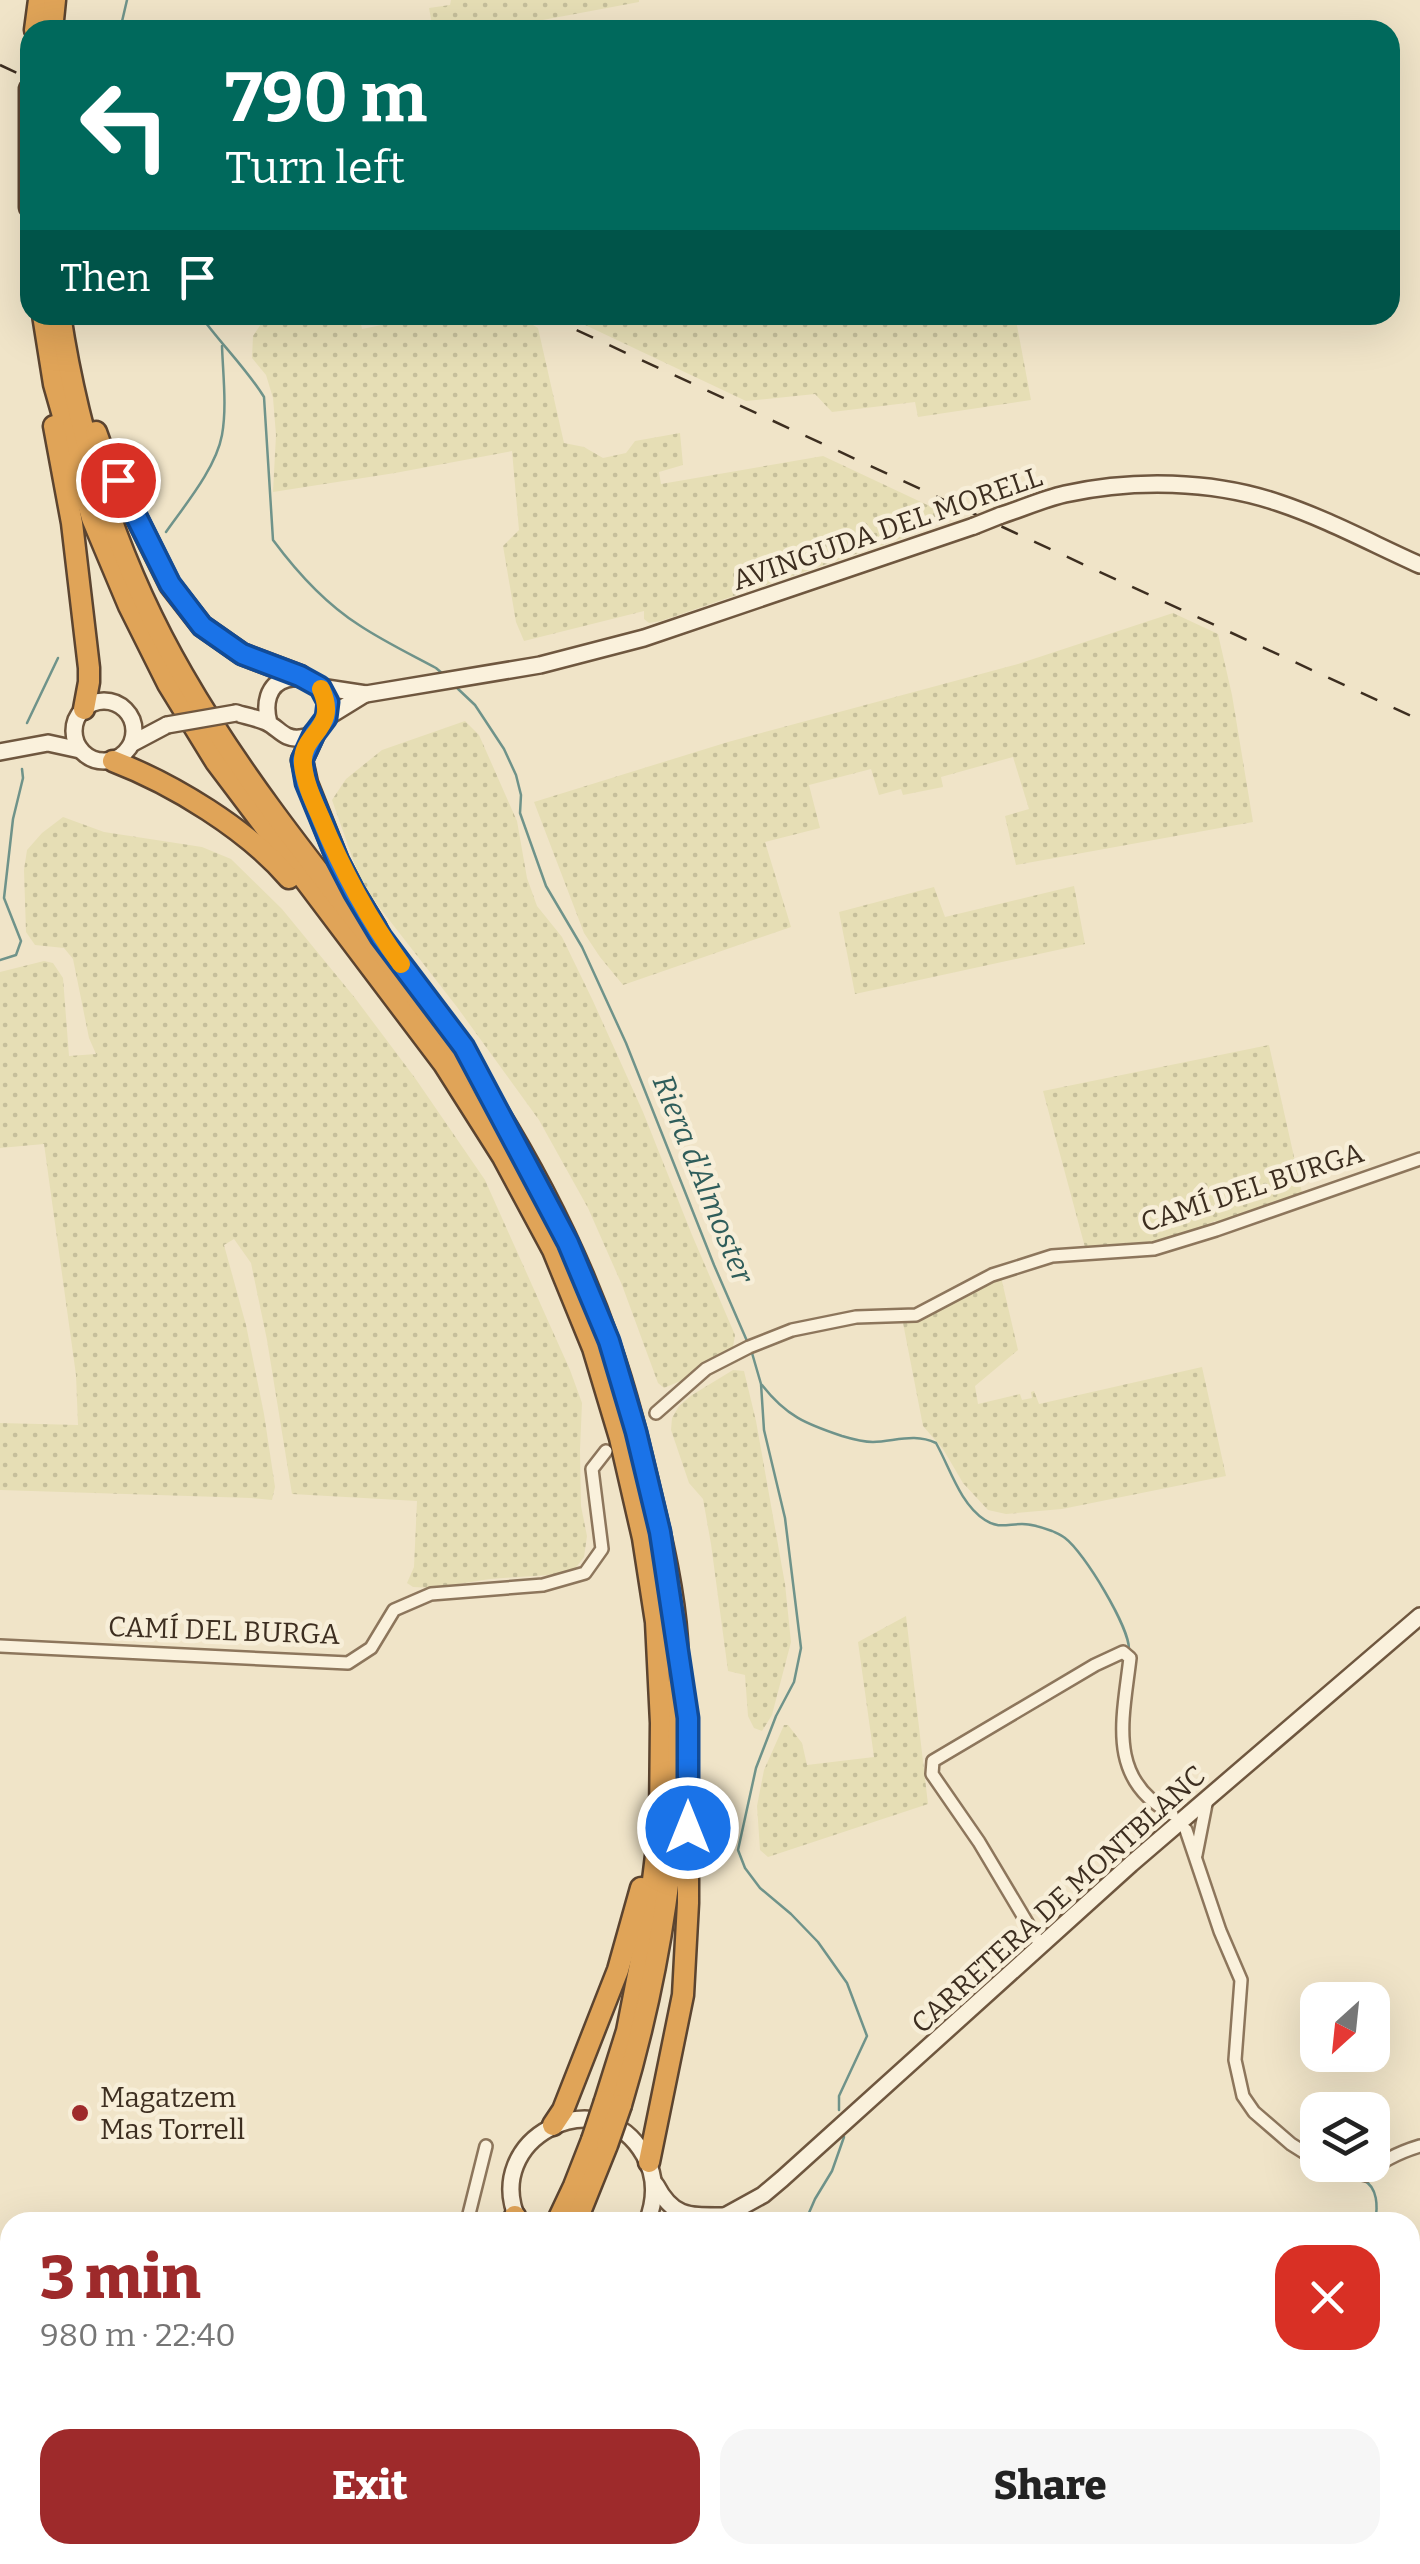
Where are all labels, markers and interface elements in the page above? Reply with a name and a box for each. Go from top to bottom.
text: 790 m [225,56,427,140]
icon: left [60,60,190,190]
text: Turn left [225,141,405,195]
icon: arrive [170,250,225,305]
text: Then [60,255,150,301]
pin [76,438,161,523]
icon: arrive [91,453,146,508]
street label: AVINGUDA DEL MORELL [728,460,1046,597]
water label: Riera d'Almoster [645,1070,762,1290]
street label: CAMÍ DEL BURGA [1136,1135,1368,1239]
street label: CAMÍ DEL BURGA [107,1609,341,1651]
street label: CARRETERA DE MONTBLANC [905,1759,1212,2040]
position arrow [636,1776,740,1880]
north arrow [1300,1982,1390,2072]
map controls [1300,1982,1390,2182]
place label: Magatzem Mas Torrell [100,2081,245,2146]
button: layers [1300,2092,1390,2182]
marker: Magatzem Mas Torrell [69,2102,91,2124]
text: 3 min [40,2242,201,2314]
button: close [1275,2245,1380,2350]
text: 980 m · 22:40 [40,2316,236,2354]
button: Exit [40,2429,700,2544]
button: Share [720,2429,1380,2544]

